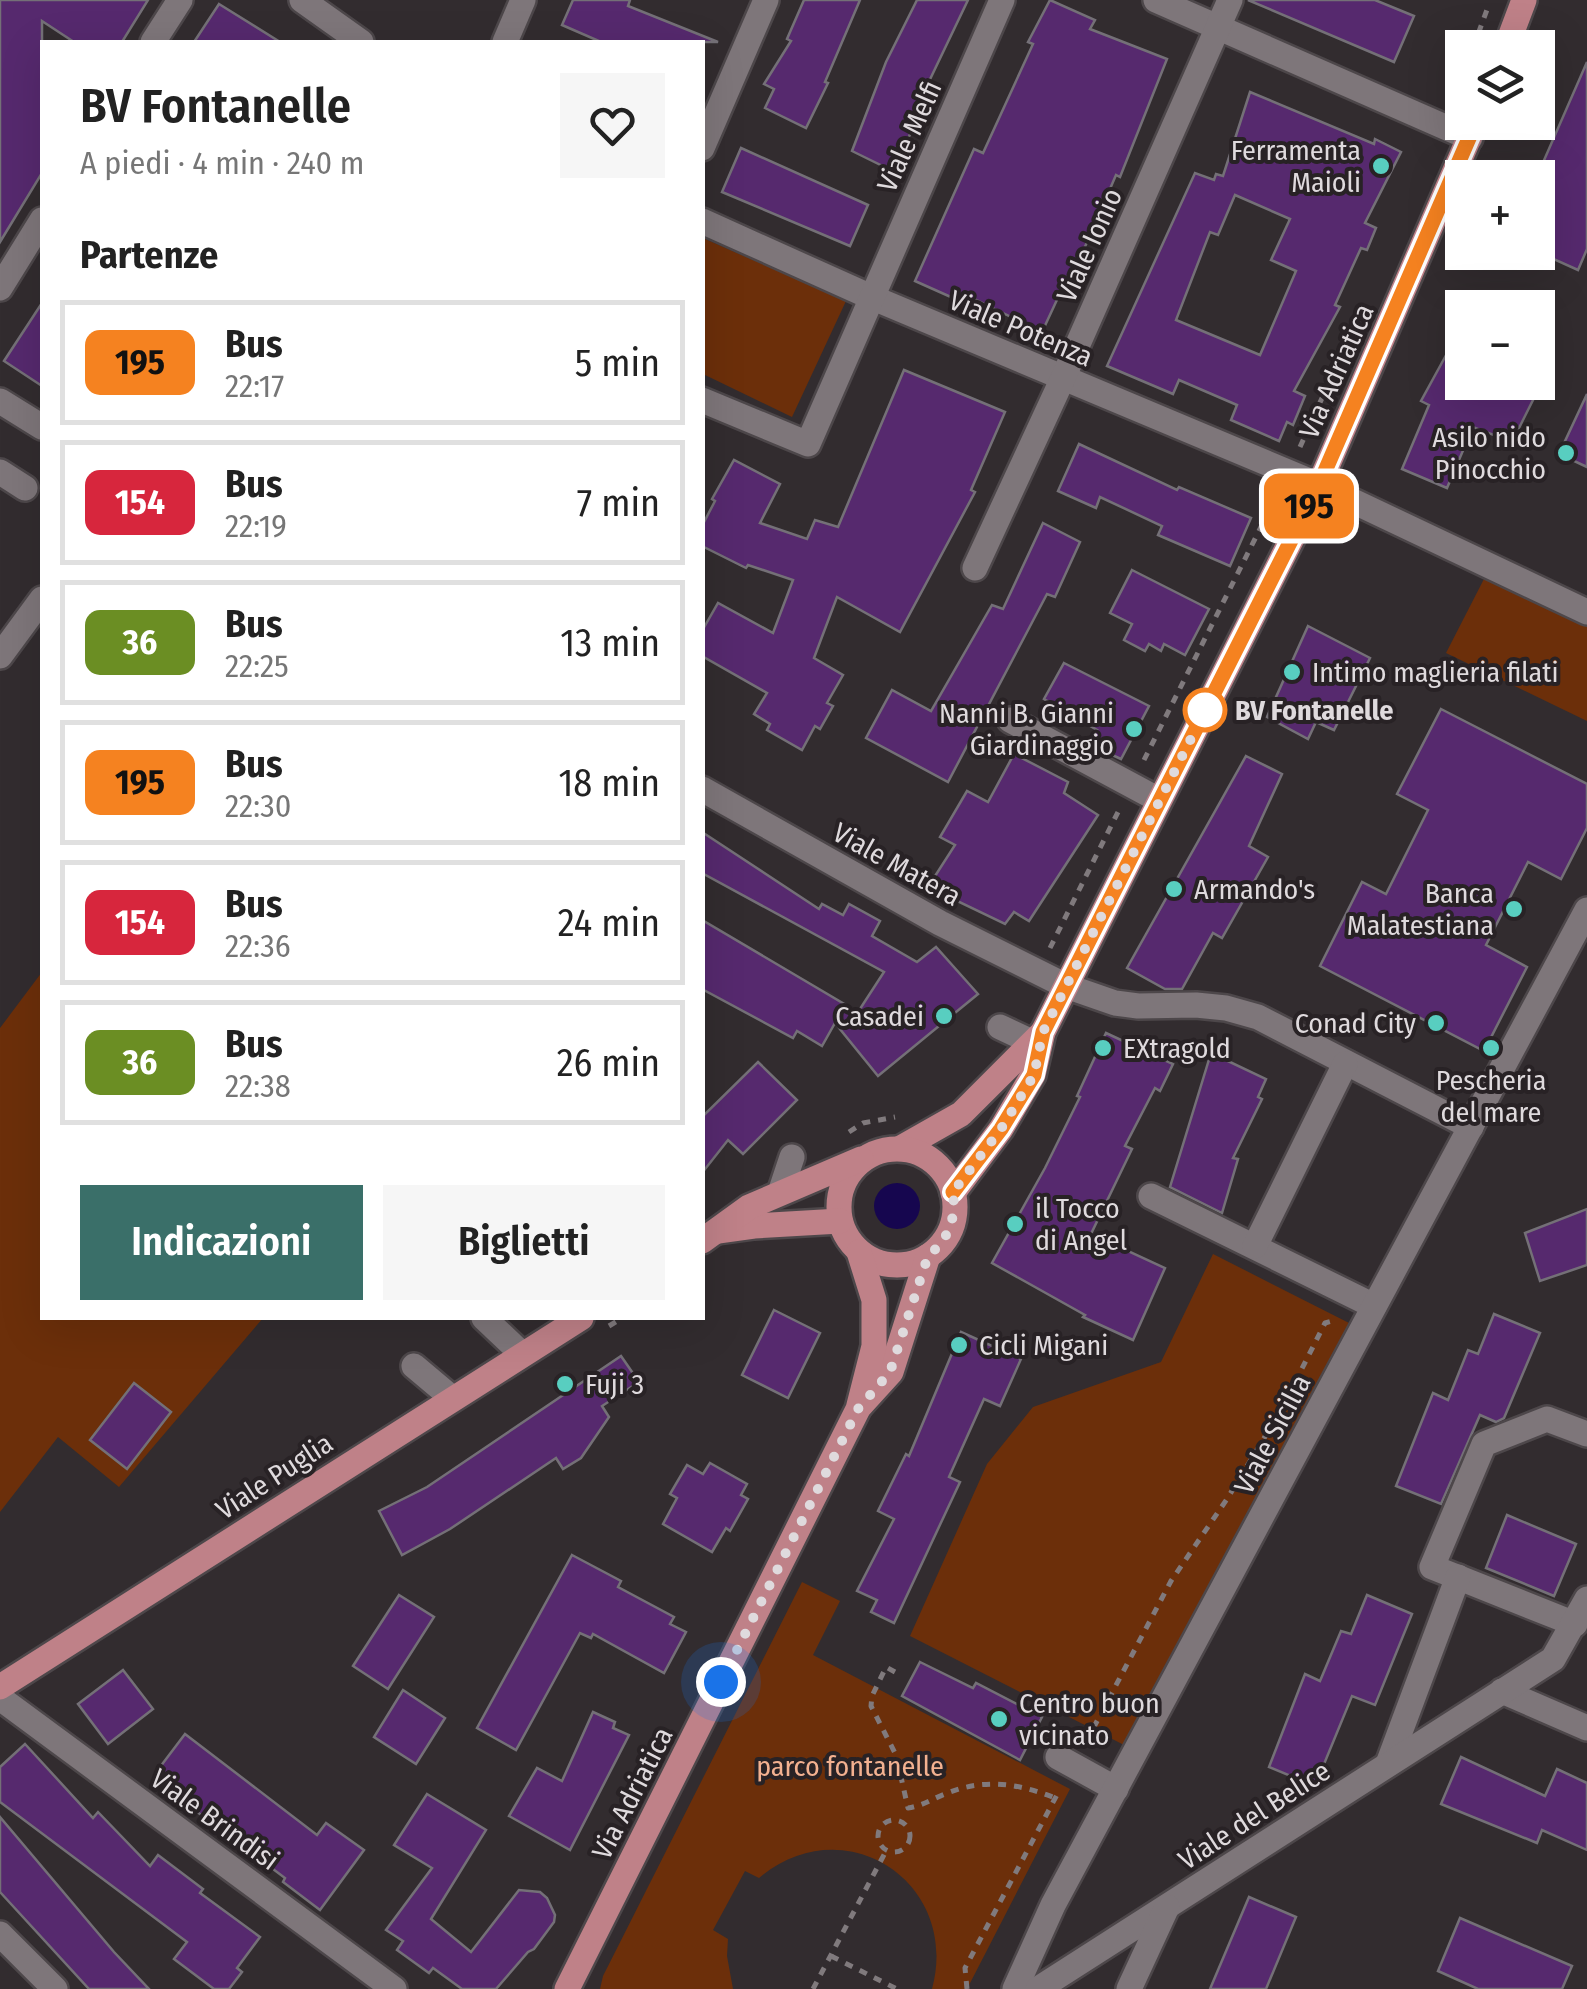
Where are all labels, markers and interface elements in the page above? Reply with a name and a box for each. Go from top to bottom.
map controls [1445,30,1555,400]
button: layers [1445,30,1555,140]
button: heart [560,73,665,178]
street label: Viale Melfi [870,76,949,197]
text: BV Fontanelle [80,77,351,135]
place label: Ferramenta Maioli [1231,134,1361,199]
text: A piedi · 4 min · 240 m [80,144,364,182]
marker: Ferramenta Maioli [1370,155,1392,177]
button: + [1445,160,1555,270]
street label: Viale Ionio [1050,183,1129,307]
text: Partenze [80,232,218,278]
street label: Viale Potenza [944,283,1098,373]
button: − [1445,290,1555,400]
street label: Via Adriatica [1292,299,1381,443]
text: Bus [225,321,283,367]
text: 5 min [575,340,660,386]
text: 195 [115,341,165,383]
text: 22:17 [225,367,284,405]
place label: Asilo nido Pinocchio [1432,421,1546,486]
marker: Asilo nido Pinocchio [1555,442,1577,464]
text: Bus [225,461,283,507]
line badge: 195 [1252,474,1366,538]
text: 7 min [577,480,660,526]
text: 154 [115,481,165,523]
text: 195 [1284,485,1334,527]
text: 22:19 [225,507,287,545]
text: Bus [225,601,283,647]
text: 13 min [560,620,660,666]
text: 36 [123,621,157,663]
text: 22:25 [225,647,289,685]
place label: Intimo maglieria filati [1312,656,1559,689]
marker: Intimo maglieria filati [1281,661,1303,683]
marker: BV Fontanelle [1184,689,1226,731]
place label: BV Fontanelle [1235,694,1393,727]
place label: Nanni B. Gianni Giardinaggio [939,697,1114,762]
marker: Nanni B. Gianni Giardinaggio [1123,718,1145,740]
text: Bus [225,741,283,787]
text: 18 min [558,760,660,806]
text: 195 [115,761,165,803]
text: 22:30 [225,787,291,825]
street label: Viale Matera [827,816,967,913]
place label: Armando's [1194,873,1315,906]
place label: Banca Malatestiana [1347,877,1494,942]
marker: Armando's [1163,878,1185,900]
text: Bus [225,881,283,927]
marker: Banca Malatestiana [1503,898,1525,920]
text: 24 min [558,900,660,946]
text: 154 [115,901,165,943]
text: 22:36 [225,927,291,965]
place label: Casadei [835,1000,924,1033]
marker: Casadei [933,1005,955,1027]
place label: Conad City [1295,1007,1417,1040]
marker: Conad City [1425,1012,1447,1034]
text: Bus [225,1021,283,1067]
place label: EXtragold [1123,1032,1231,1065]
marker: EXtragold [1092,1037,1114,1059]
marker: Pescheria del mare [1480,1037,1502,1059]
text: 26 min [557,1040,660,1086]
text: 36 [123,1041,157,1083]
place label: Pescheria del mare [1436,1064,1546,1129]
text: 22:38 [225,1067,291,1105]
button: Indicazioni [80,1185,363,1300]
button: Biglietti [383,1185,665,1300]
place label: il Tocco di Angel [1035,1192,1127,1257]
marker: il Tocco di Angel [1004,1213,1026,1235]
place label: Cicli Migani [979,1329,1108,1362]
marker: Cicli Migani [948,1334,970,1356]
place label: Fuji 3 [585,1368,644,1401]
street label: Viale Sicilia [1227,1369,1318,1500]
marker: Fuji 3 [554,1373,576,1395]
street label: Viale Puglia [210,1427,339,1526]
your location [696,1657,746,1707]
place label: Centro buon vicinato [1019,1687,1160,1752]
marker: Centro buon vicinato [988,1708,1010,1730]
street label: Via Adriatica [585,1722,680,1865]
park label: parco fontanelle [756,1750,944,1783]
street label: Viale del Belice [1172,1754,1336,1877]
street label: Viale Brindisi [144,1762,285,1877]

